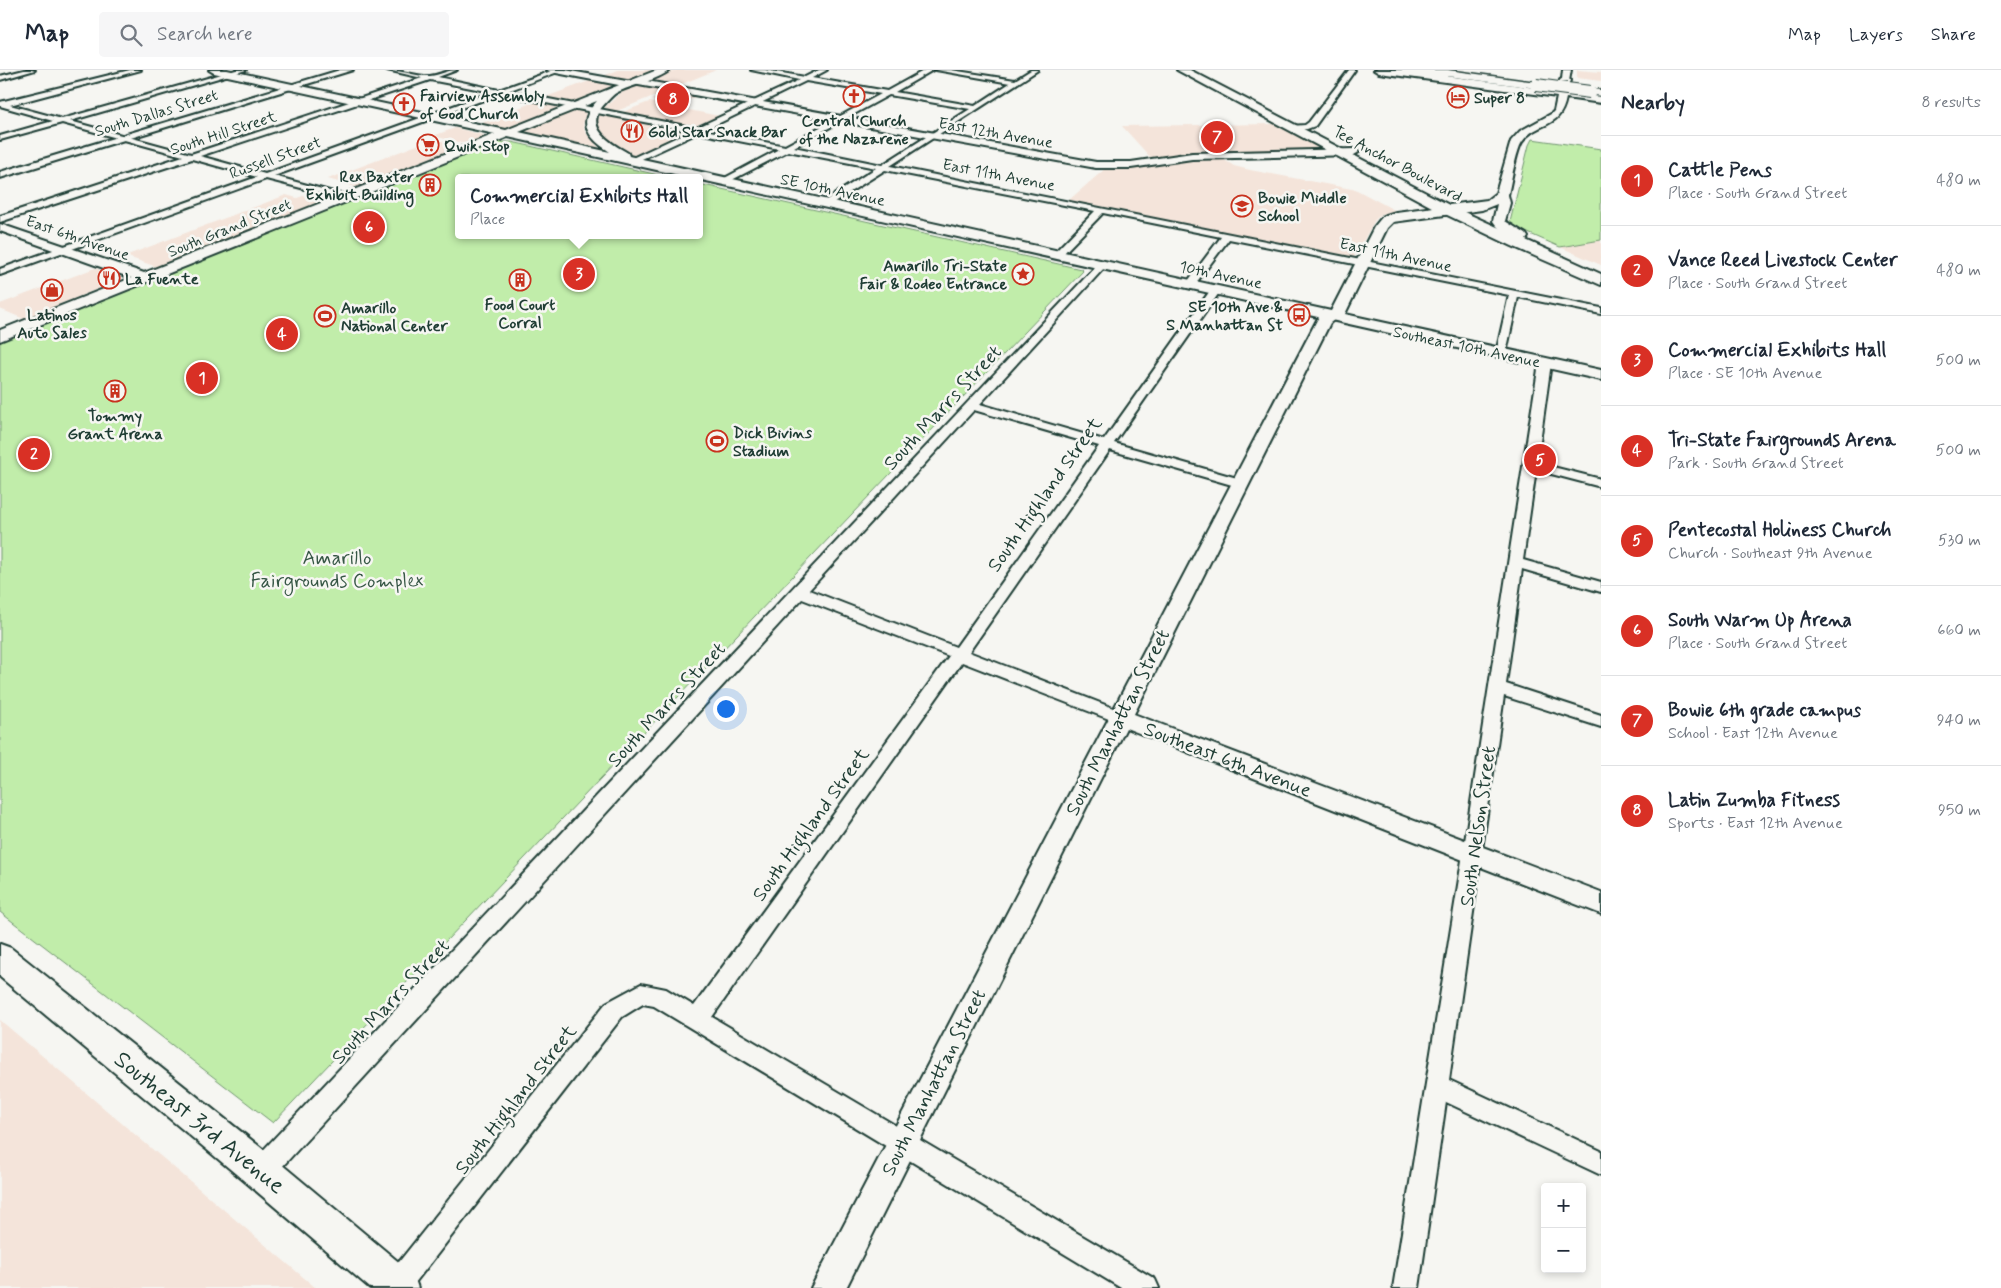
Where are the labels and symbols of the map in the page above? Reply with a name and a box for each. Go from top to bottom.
pin: 8 [657,80,689,118]
church icon: Central Church of the Nazarene [842,84,866,108]
street label: South Dallas Street [92,85,221,142]
hotel icon: Super 8 [1446,85,1470,109]
place label: Fairview Assembly of God Church [420,86,545,125]
place label: Super 8 [1474,88,1525,109]
church icon: Fairview Assembly of God Church [392,92,416,116]
street label: South Hill Street [168,106,280,160]
place label: Central Church of the Nazarene [799,111,909,150]
street label: East 12th Avenue [937,113,1055,154]
pin: 7 [1201,118,1233,156]
restaurant icon: Gold Star Snack Bar [620,119,644,143]
street label: Tee Anchor Boulevard [1329,121,1466,207]
place label: Gold Star Snack Bar [648,122,787,143]
street label: Russell Street [227,132,325,185]
supermarket icon: Qwik Stop [416,133,440,157]
place label: Qwik Stop [444,136,510,157]
street label: East 11th Avenue [941,154,1057,197]
place label: Rex Baxter Exhibit Building [305,167,414,208]
street label: SE 10th Avenue [778,169,887,212]
building icon: Rex Baxter Exhibit Building [418,173,442,197]
place label: Bowie Middle School [1258,188,1347,227]
street label: South Grand Street [165,194,295,263]
school or university icon: Bowie Middle School [1230,194,1254,218]
pin: 6 [353,208,385,246]
street label: East 6th Avenue [23,211,132,266]
street label: East 11th Avenue [1337,233,1454,278]
pin: 3 [563,255,595,293]
place label: Amarillo Tri-State Fair & Rodeo Entrance [859,256,1007,295]
street label: 10th Avenue [1177,256,1264,295]
place icon: Amarillo Tri-State Fair & Rodeo Entrance [1011,262,1035,286]
restaurant icon: La Fuente [97,266,121,290]
building icon: Food Court Corral [508,268,532,292]
place label: La Fuente [125,269,199,290]
shop icon: Latinos Auto Sales [40,278,64,302]
place label: Food Court Corral [485,295,555,334]
place label: SE 10th Ave & S Manhattan St [1166,297,1283,336]
place label: Amarillo National Center [341,298,448,337]
bus stop icon: SE 10th Ave & S Manhattan St [1287,303,1311,327]
sports icon: Amarillo National Center [313,304,337,328]
place label: Latinos Auto Sales [17,305,88,344]
pin: 4 [266,315,298,353]
street label: Southeast 10th Avenue [1391,322,1542,373]
street label: South Marrs Street [878,339,1008,477]
pin: 1 [186,359,218,397]
building icon: Tommy Grant Arena [103,379,127,403]
place label: Tommy Grant Arena [67,406,163,445]
street label: South Highland Street [981,412,1111,579]
place label: Dick Bivins Stadium [733,423,813,462]
sports icon: Dick Bivins Stadium [705,429,729,453]
pin: 2 [18,435,50,473]
pin: 5 [1524,441,1556,479]
park label: Amarillo Fairgrounds Complex [251,545,423,596]
street label: South Manhattan Street [1060,625,1177,821]
street label: South Marrs Street [602,636,732,774]
your location [713,696,739,722]
street label: Southeast 6th Avenue [1140,716,1315,805]
street label: South Highland Street [746,742,878,908]
street label: South Nelson Street [1454,744,1503,908]
street label: South Marrs Street [326,933,456,1071]
street label: South Manhattan Street [876,985,993,1181]
street label: South Highland Street [449,1019,585,1182]
street label: Southeast 3rd Avenue [107,1045,291,1202]

